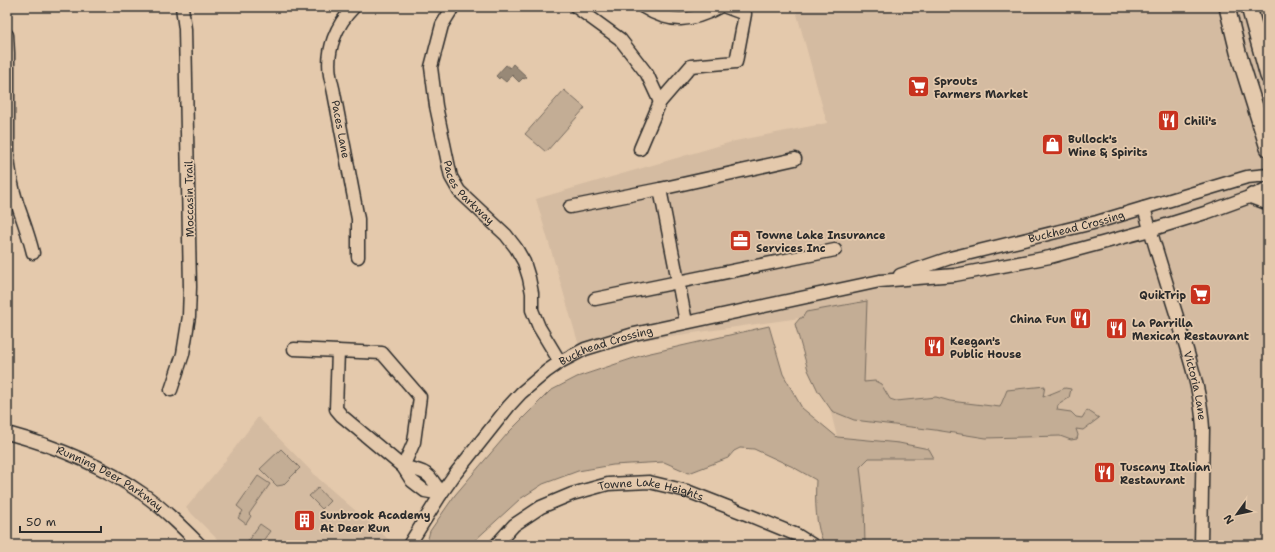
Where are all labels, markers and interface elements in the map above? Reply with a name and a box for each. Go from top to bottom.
supermarket icon: Sprouts Farmers Market [906,74,932,100]
place label: Sprouts Farmers Market [934,74,1029,102]
street label: Paces Lane [328,99,353,160]
restaurant icon: Chili's [1155,108,1181,134]
place label: Chili's [1184,114,1217,129]
shop icon: Bullock's Wine & Spirits [1039,132,1065,158]
place label: Bullock's Wine & Spirits [1068,132,1148,160]
street label: Paces Parkway [440,159,497,228]
street label: Moccasin Trail [181,160,198,237]
street label: Buckhead Crossing [1027,207,1127,247]
office icon: Towne Lake Insurance Services Inc [727,228,753,254]
place label: Towne Lake Insurance Services Inc [756,228,886,256]
supermarket icon: QuikTrip [1188,282,1214,308]
place label: QuikTrip [1139,288,1186,303]
restaurant icon: China Fun [1068,306,1094,332]
place label: China Fun [1010,312,1067,327]
restaurant icon: La Parrilla Mexican Restaurant [1104,316,1130,342]
place label: La Parrilla Mexican Restaurant [1132,316,1250,344]
street label: Buckhead Crossing [556,323,654,369]
restaurant icon: Keegan's Public House [922,334,948,360]
place label: Keegan's Public House [950,334,1022,362]
street label: Victoria Lane [1180,349,1209,421]
street label: Running Deer Parkway [54,442,166,515]
restaurant icon: Tuscany Italian Restaurant [1091,460,1117,486]
place label: Tuscany Italian Restaurant [1120,460,1211,488]
street label: Towne Lake Heights [596,475,706,505]
north arrow [1217,494,1257,534]
scale bar [20,508,101,534]
building icon: Sunbrook Academy At Deer Run [291,508,317,534]
place label: Sunbrook Academy At Deer Run [320,508,431,536]
text: N [1220,511,1238,527]
text: 50 m [26,514,56,530]

